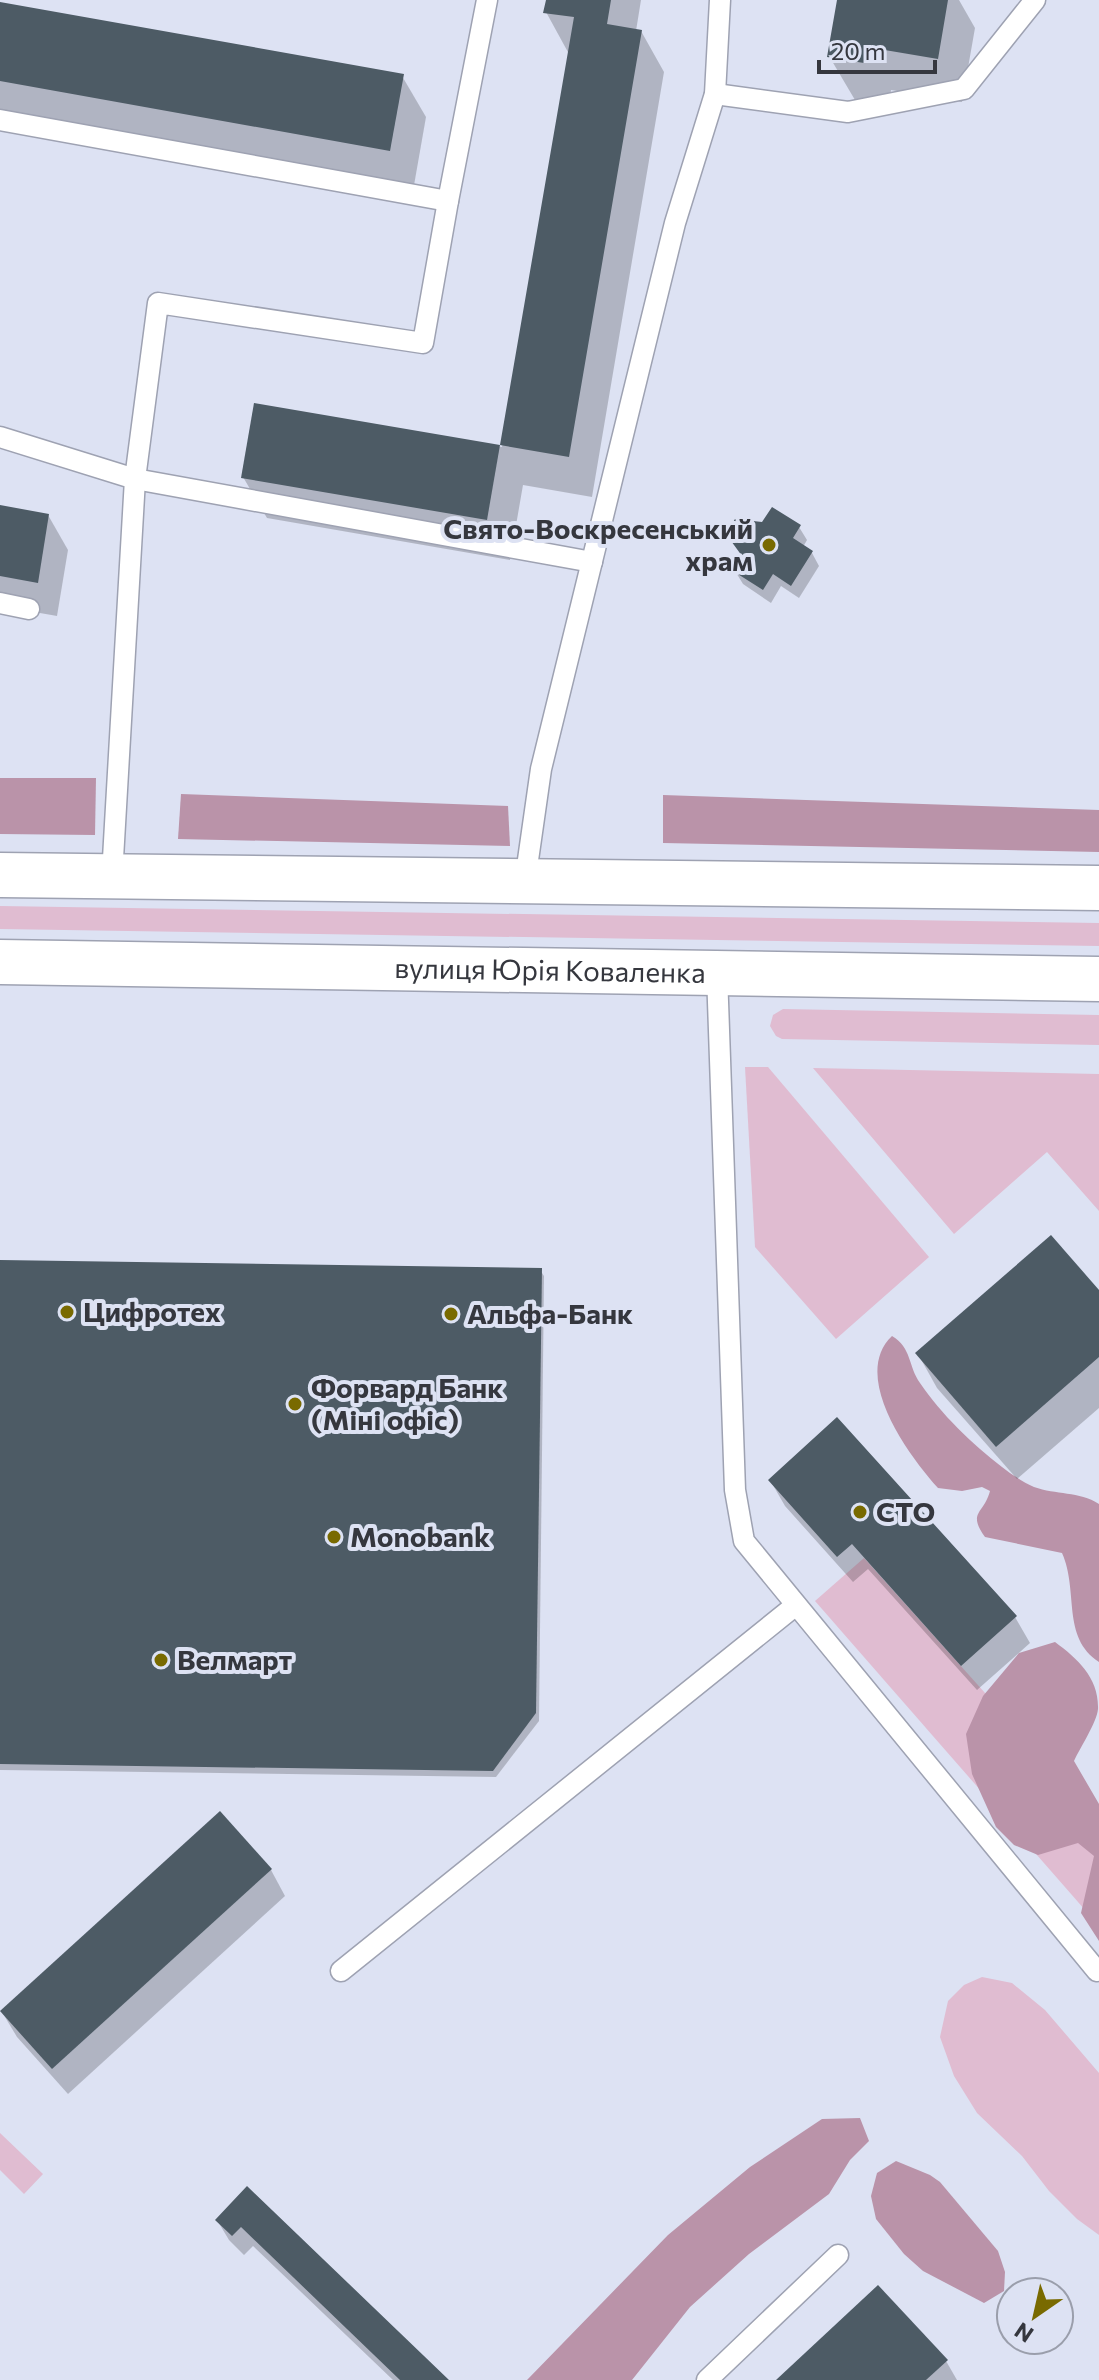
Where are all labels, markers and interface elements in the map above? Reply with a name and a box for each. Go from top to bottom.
scale bar [819,24,935,74]
text: 20 m [831,36,885,65]
place label: Свято-Воскресенський храм [443,511,753,577]
marker: Свято-Воскресенський храм [760,536,778,554]
street label: вулиця Юрія Коваленка [394,950,706,989]
place label: Цифротех [83,1294,221,1328]
place label: Альфа-Банк [467,1296,633,1330]
marker: Цифротех [58,1303,76,1321]
marker: Альфа-Банк [442,1305,460,1323]
place label: Форвард Банк (Міні офіс) [311,1370,503,1436]
marker: Форвард Банк (Міні офіс) [286,1395,304,1413]
place label: СТО [876,1494,935,1528]
marker: СТО [851,1503,869,1521]
place label: Monobank [350,1519,490,1553]
marker: Monobank [325,1528,343,1546]
place label: Велмарт [177,1642,292,1676]
marker: Велмарт [152,1651,170,1669]
north arrow [995,2276,1075,2356]
text: N [1009,2317,1038,2349]

